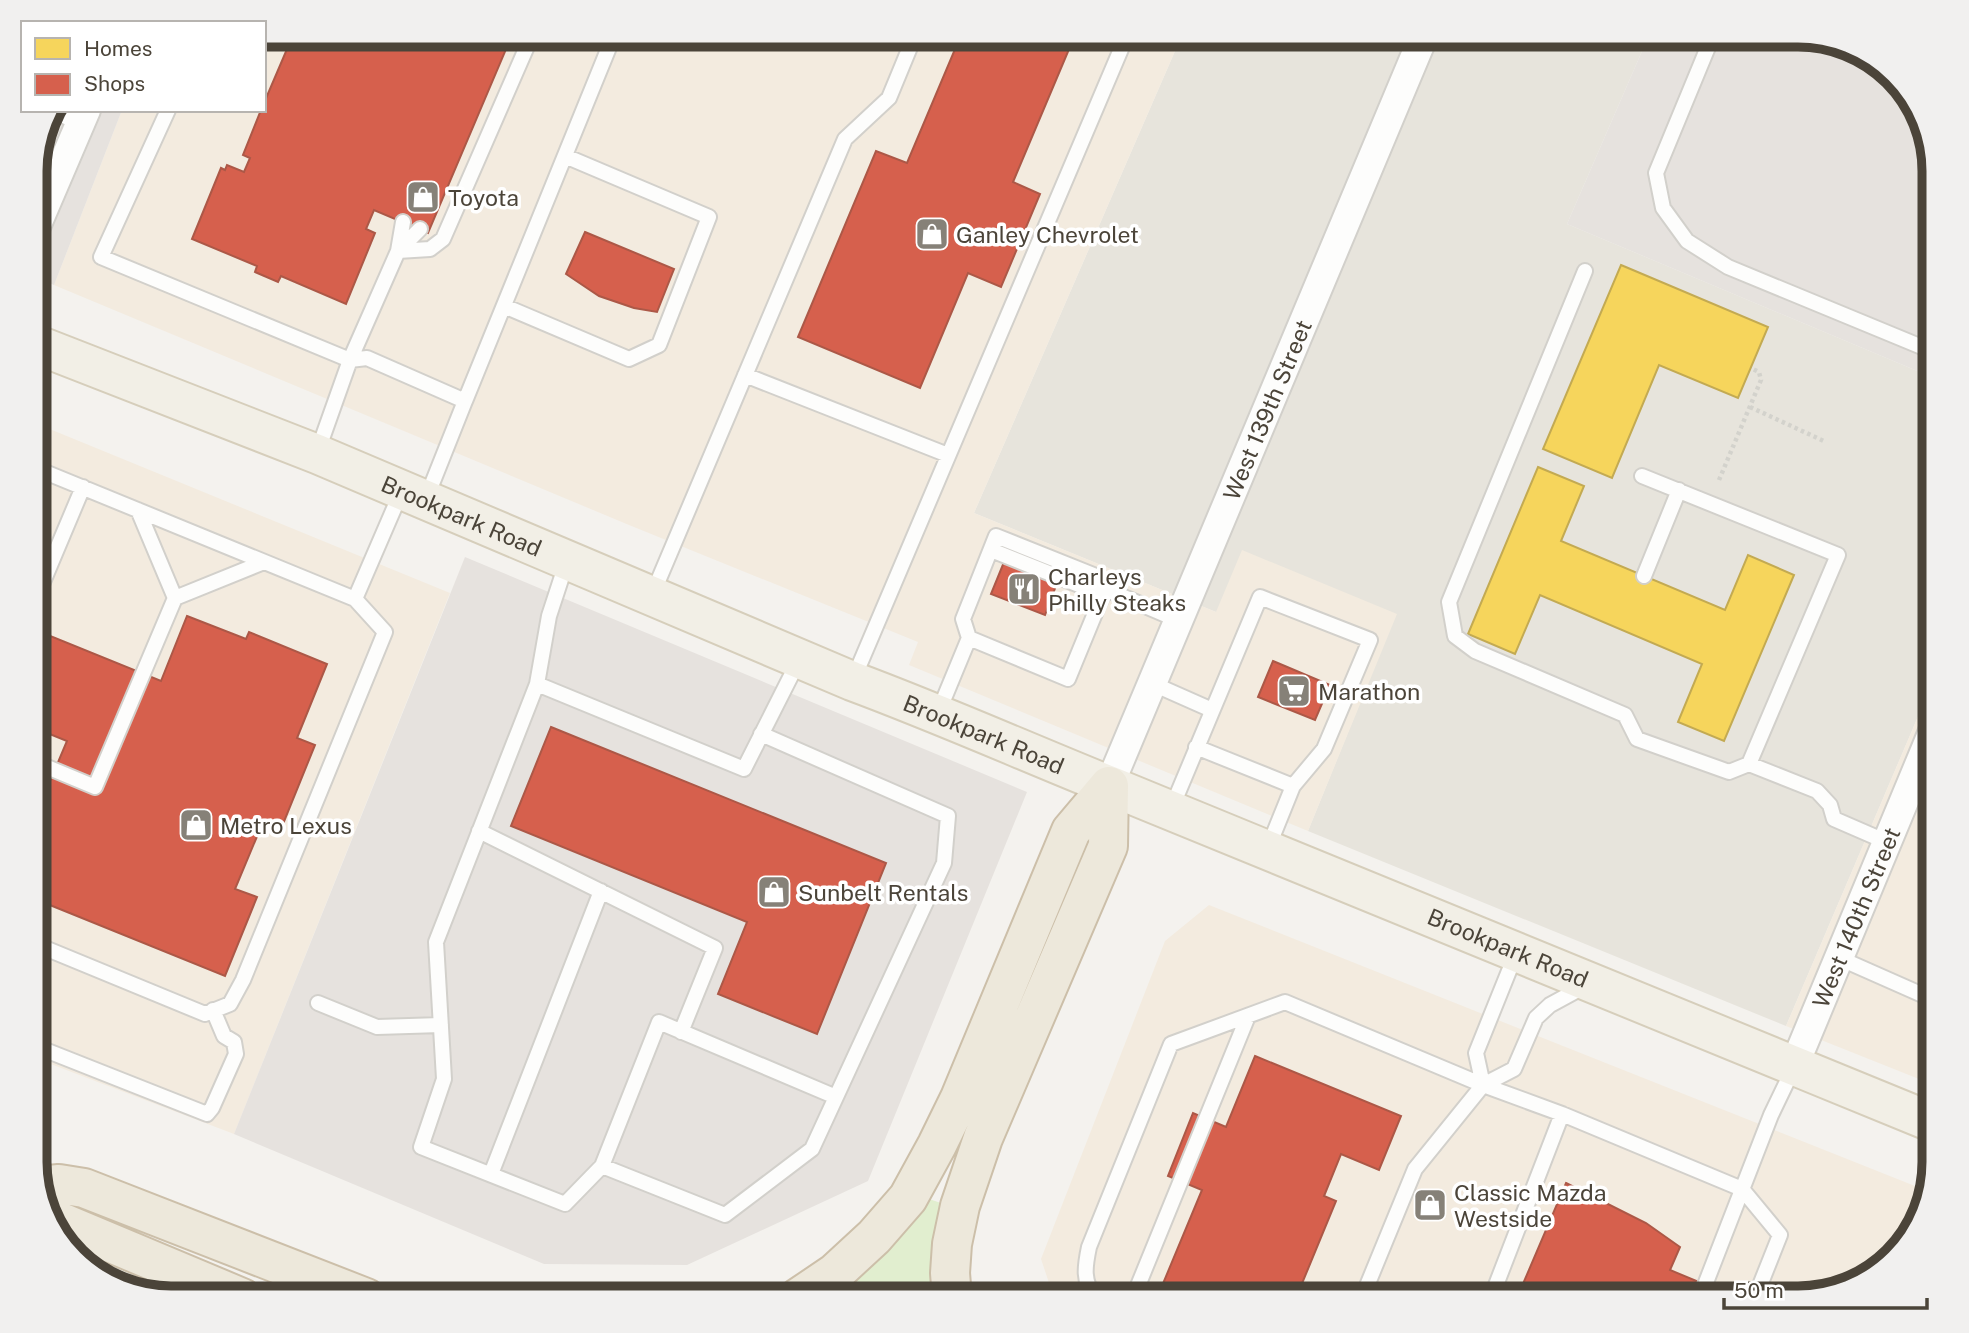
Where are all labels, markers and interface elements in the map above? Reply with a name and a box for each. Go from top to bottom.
legend [21,21,266,112]
text: Homes [84,36,152,61]
text: Shops [84,71,145,96]
shop icon: Toyota [404,178,442,216]
place label: Toyota [448,184,519,211]
shop icon: Ganley Chevrolet [913,215,951,253]
place label: Ganley Chevrolet [956,221,1139,248]
street label: West 139th Street [1217,316,1317,504]
street label: Brookpark Road [378,470,546,561]
place label: Charleys Philly Steaks [1048,563,1186,616]
restaurant icon: Charleys Philly Steaks [1005,570,1043,608]
supermarket icon: Marathon [1275,672,1313,710]
place label: Marathon [1318,678,1420,705]
street label: Brookpark Road [900,689,1068,779]
shop icon: Metro Lexus [177,806,215,844]
place label: Metro Lexus [220,812,352,839]
street label: West 140th Street [1806,823,1905,1011]
shop icon: Sunbelt Rentals [755,873,793,911]
place label: Sunbelt Rentals [798,879,968,906]
street label: Brookpark Road [1424,902,1593,992]
place label: Classic Mazda Westside [1454,1179,1607,1232]
shop icon: Classic Mazda Westside [1411,1186,1449,1224]
scale bar [1724,1266,1927,1310]
text: 50 m [1734,1278,1784,1303]

